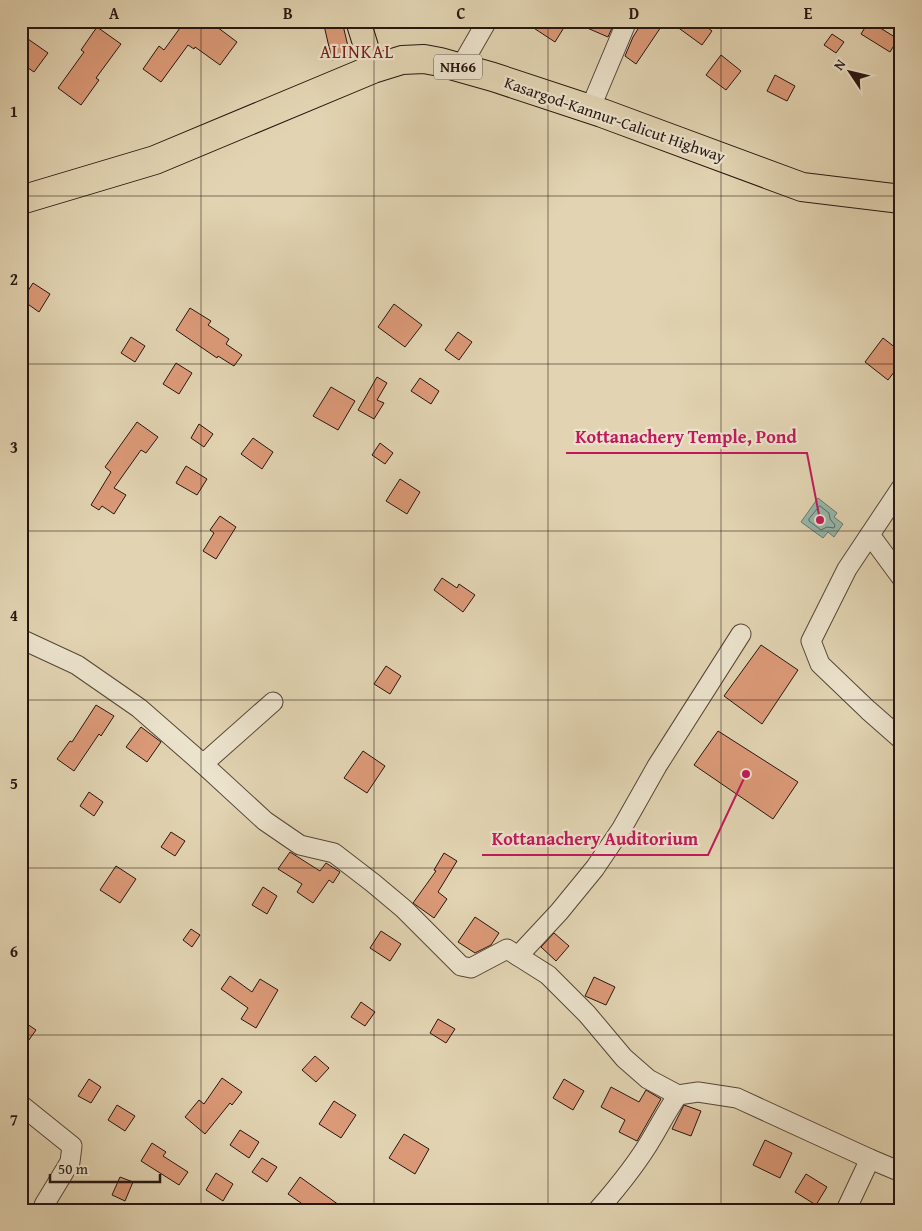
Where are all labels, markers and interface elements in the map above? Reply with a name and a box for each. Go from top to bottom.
text: A [109,1,120,25]
text: B [283,1,293,25]
text: C [456,1,466,25]
text: D [629,1,639,25]
text: E [804,1,813,25]
district label: ALINKAL [320,38,394,65]
north arrow [824,48,874,98]
road number: NH66 [434,54,482,80]
text: N [828,54,851,74]
street label: Kasargod-Kannur-Calicut Highway [501,70,729,168]
text: 1 [10,99,18,123]
text: 2 [10,267,18,291]
callout: Kottanachery Temple, Pond [566,420,807,453]
text: Kottanachery Temple, Pond [575,423,797,450]
text: 3 [10,435,18,459]
text: 4 [10,603,18,627]
text: 5 [10,771,18,795]
callout: Kottanachery Auditorium [482,822,708,855]
text: Kottanachery Auditorium [492,825,699,852]
text: 6 [10,939,18,963]
text: 7 [10,1107,18,1131]
scale bar [50,1151,160,1183]
text: 50 m [58,1158,89,1179]

